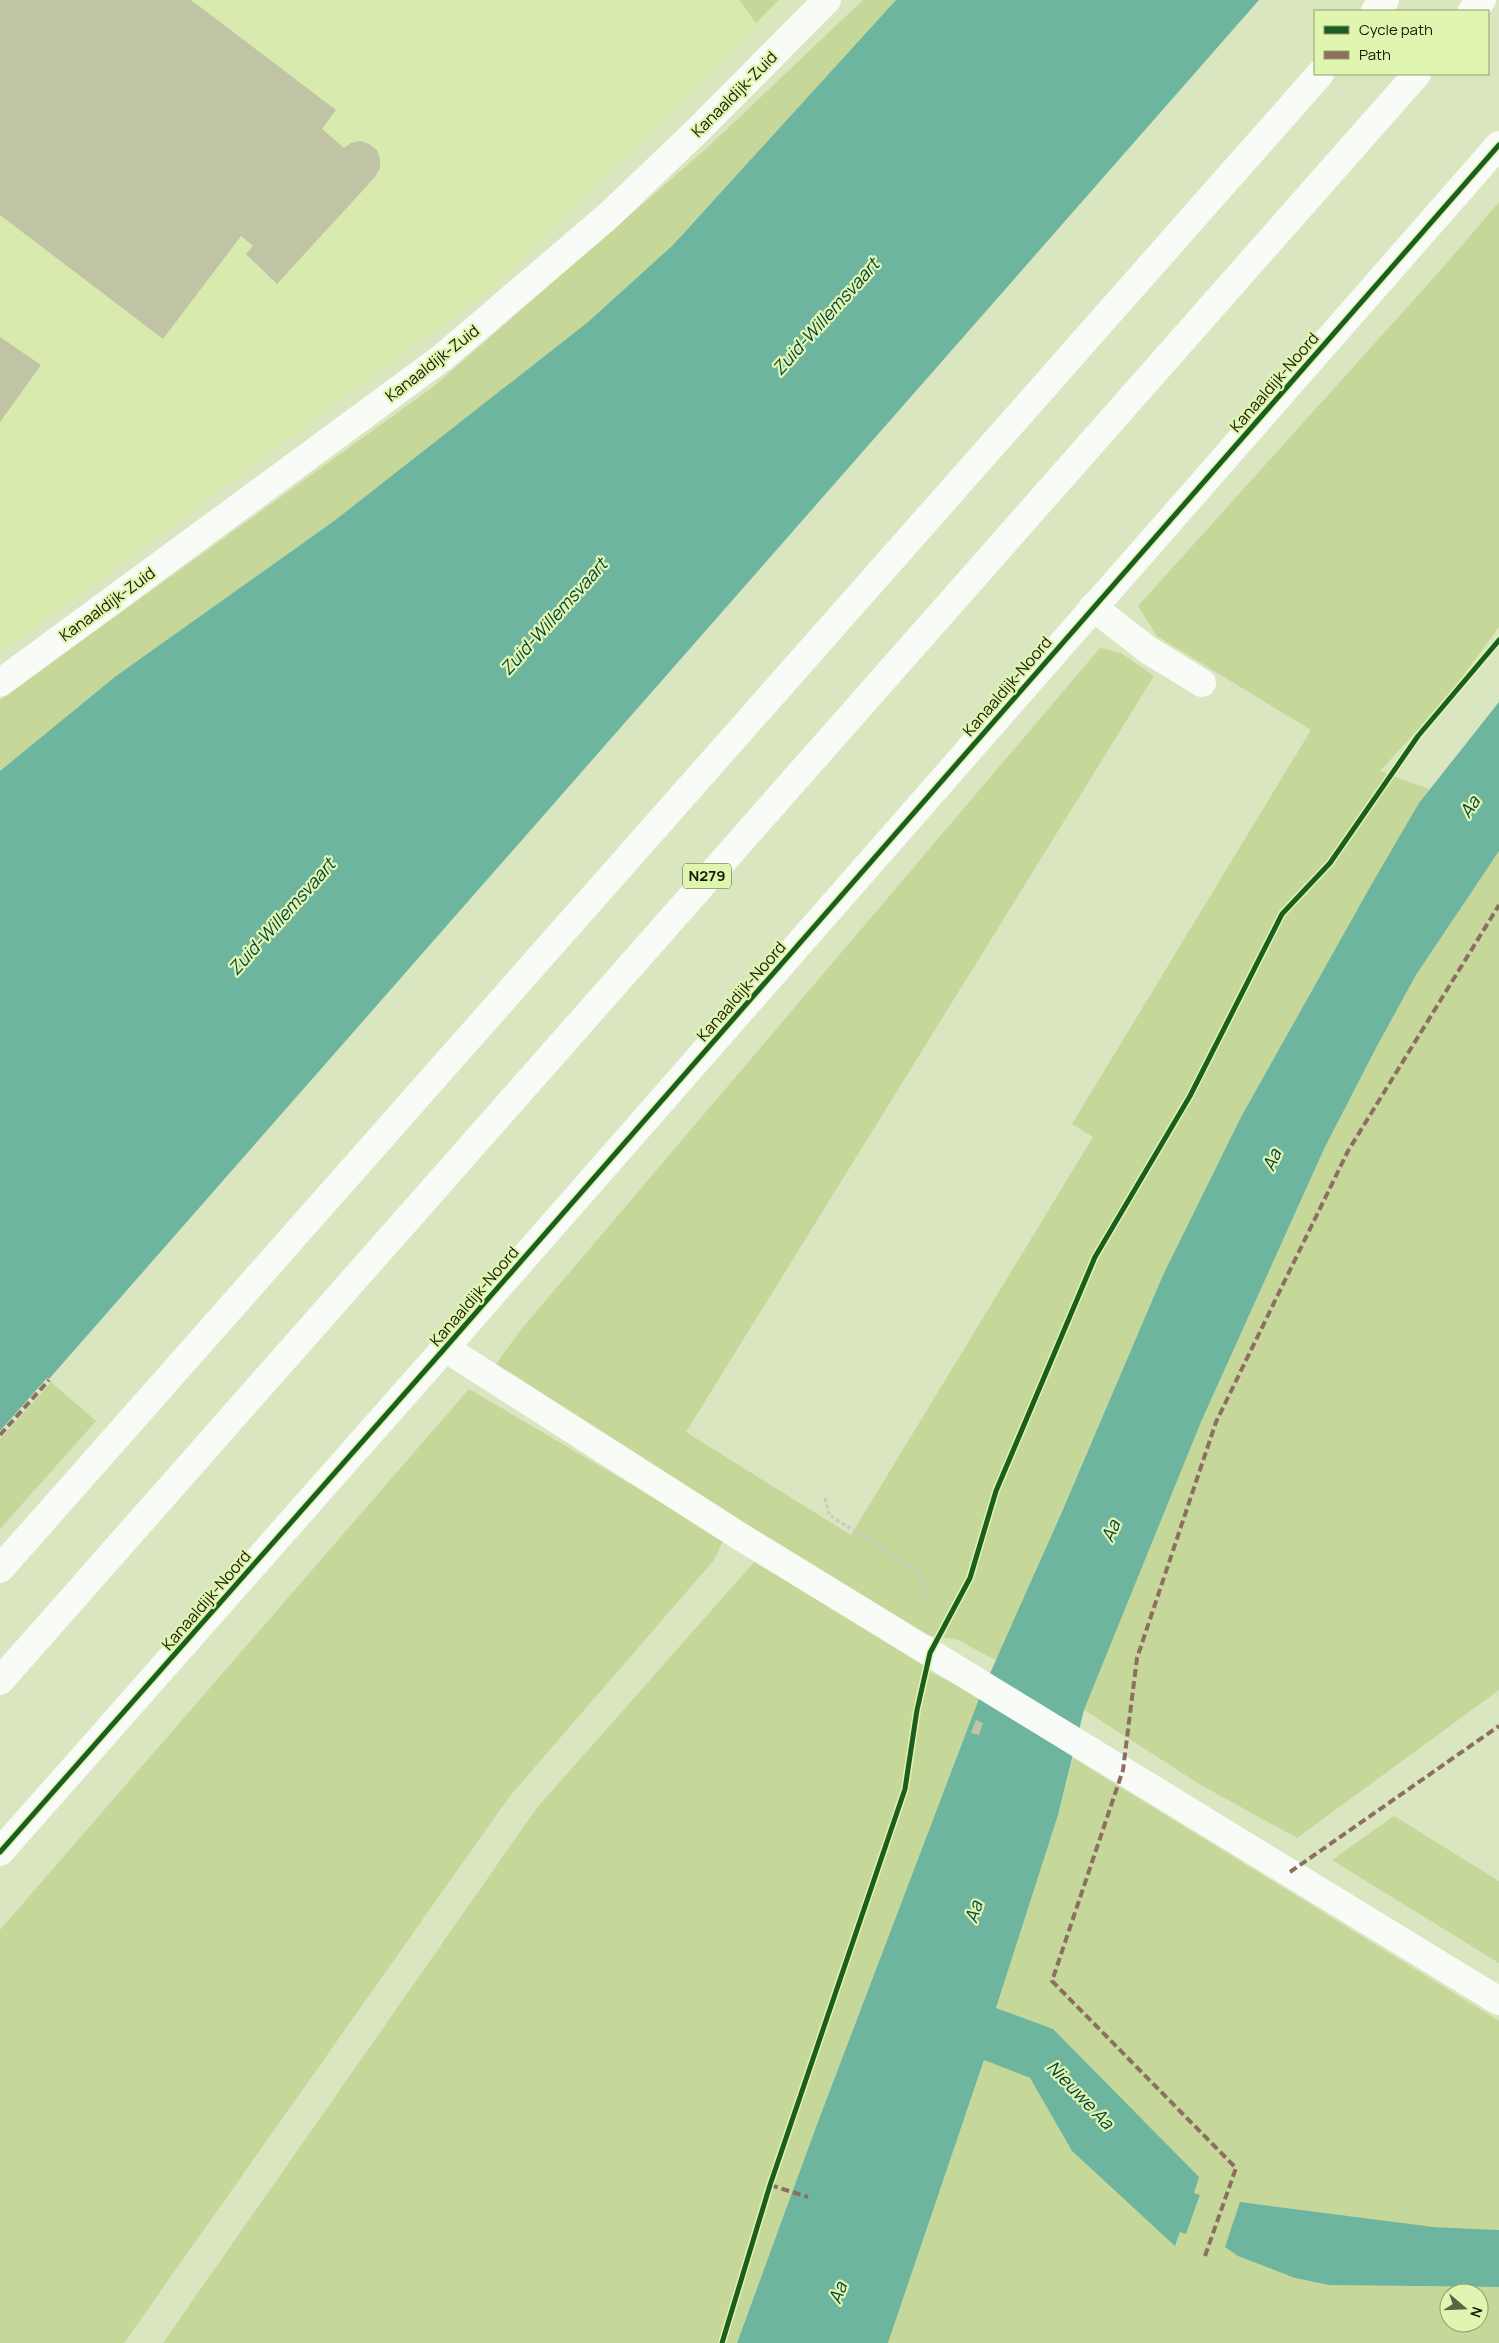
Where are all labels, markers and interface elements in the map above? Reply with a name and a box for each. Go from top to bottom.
legend [1314,10,1489,75]
text: Cycle path [1359,19,1433,40]
text: Path [1359,44,1391,65]
street label: Kanaaldijk-Zuid [686,46,782,142]
water label: Zuid-Willemsvaart [766,251,885,380]
street label: Kanaaldijk-Zuid [381,319,483,407]
street label: Kanaaldijk-Noord [1224,327,1324,437]
water label: Zuid-Willemsvaart [494,551,613,680]
street label: Kanaaldijk-Zuid [55,562,159,646]
street label: Kanaaldijk-Noord [957,631,1057,741]
water label: Aa [1453,790,1486,822]
water label: Zuid-Willemsvaart [222,851,341,980]
road number: N279 [683,864,731,888]
street label: Kanaaldijk-Noord [691,936,791,1046]
water label: Aa [1256,1144,1287,1174]
street label: Kanaaldijk-Noord [424,1241,524,1351]
water label: Aa [1095,1515,1126,1545]
street label: Kanaaldijk-Noord [156,1545,256,1655]
water label: Aa [958,1897,988,1925]
water label: Nieuwe Aa [1042,2055,1120,2135]
water label: Aa [822,2278,852,2307]
north arrow [1439,2283,1489,2333]
text: N [1466,2305,1487,2320]

